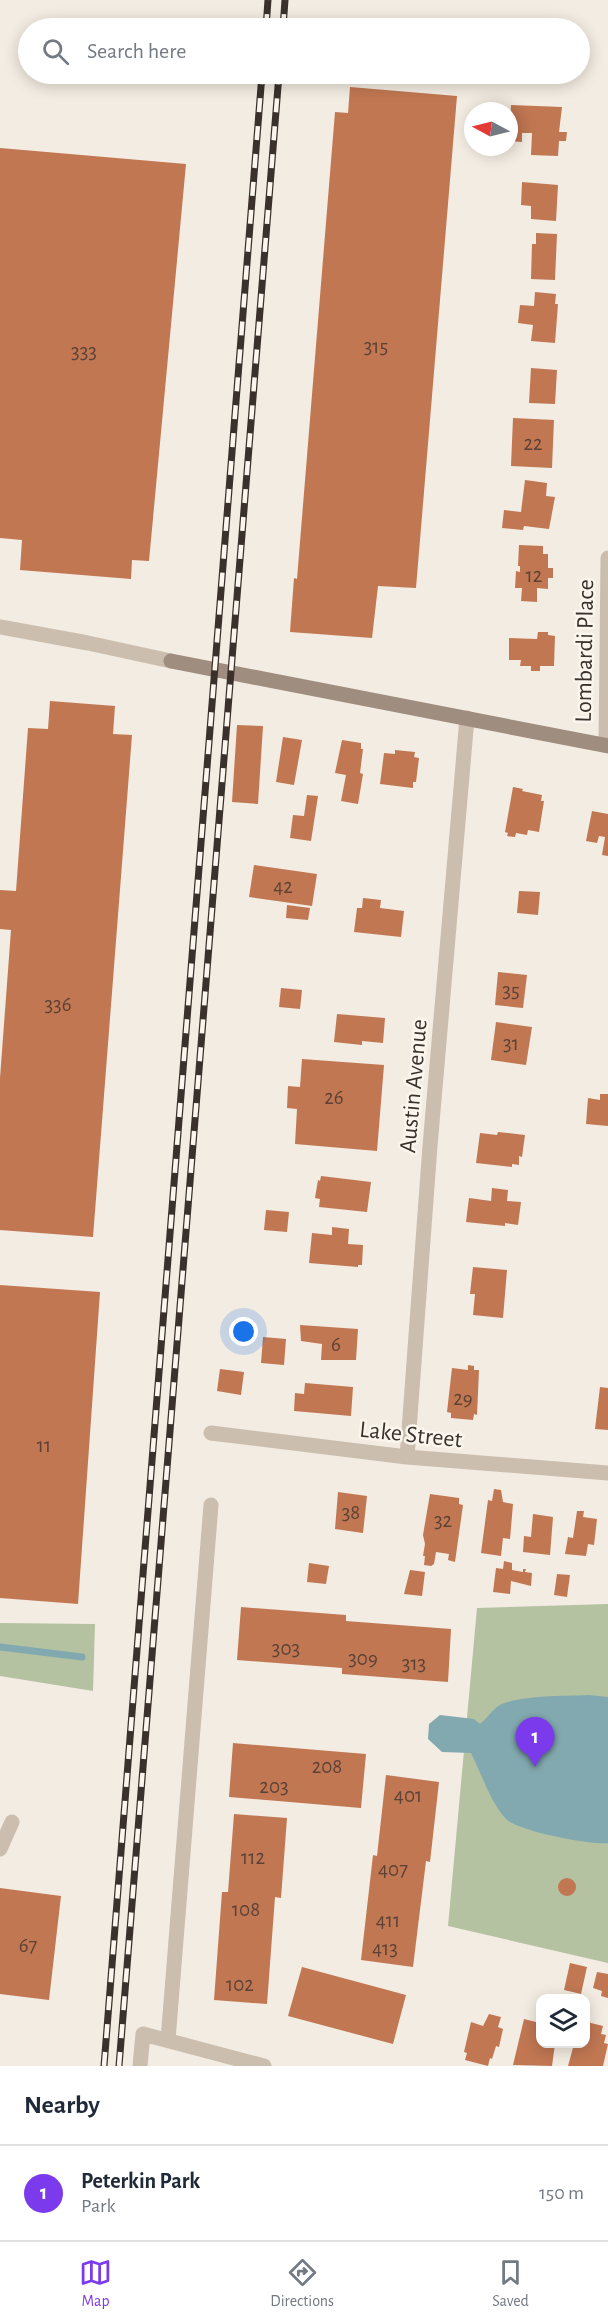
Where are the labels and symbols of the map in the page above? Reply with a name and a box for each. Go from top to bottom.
north arrow [464,102,518,156]
house number: 315 [364,336,388,357]
house number: 333 [71,341,97,362]
house number: 22 [523,433,543,454]
house number: 12 [526,565,542,586]
street label: Lombardi Place [572,579,598,723]
house number: 42 [273,876,293,897]
house number: 35 [502,980,520,1001]
house number: 336 [44,994,72,1015]
street label: Austin Avenue [396,1018,432,1154]
house number: 31 [503,1033,519,1054]
house number: 26 [324,1087,344,1108]
your location [229,1317,258,1346]
house number: 6 [331,1334,341,1355]
house number: 29 [453,1388,473,1409]
street label: Lake Street [358,1418,464,1452]
house number: 11 [37,1435,51,1456]
house number: 38 [342,1502,360,1523]
house number: 32 [434,1510,452,1531]
house number: 303 [272,1638,300,1659]
house number: 309 [348,1648,378,1669]
house number: 313 [402,1653,426,1674]
pin: 1 [516,1718,554,1767]
house number: 208 [312,1756,342,1777]
house number: 203 [259,1776,289,1797]
house number: 401 [394,1785,422,1806]
house number: 112 [241,1847,265,1868]
house number: 407 [378,1859,408,1880]
house number: 108 [232,1899,260,1920]
house number: 411 [376,1910,400,1931]
house number: 67 [19,1935,38,1956]
house number: 413 [372,1938,398,1959]
house number: 102 [226,1974,254,1995]

